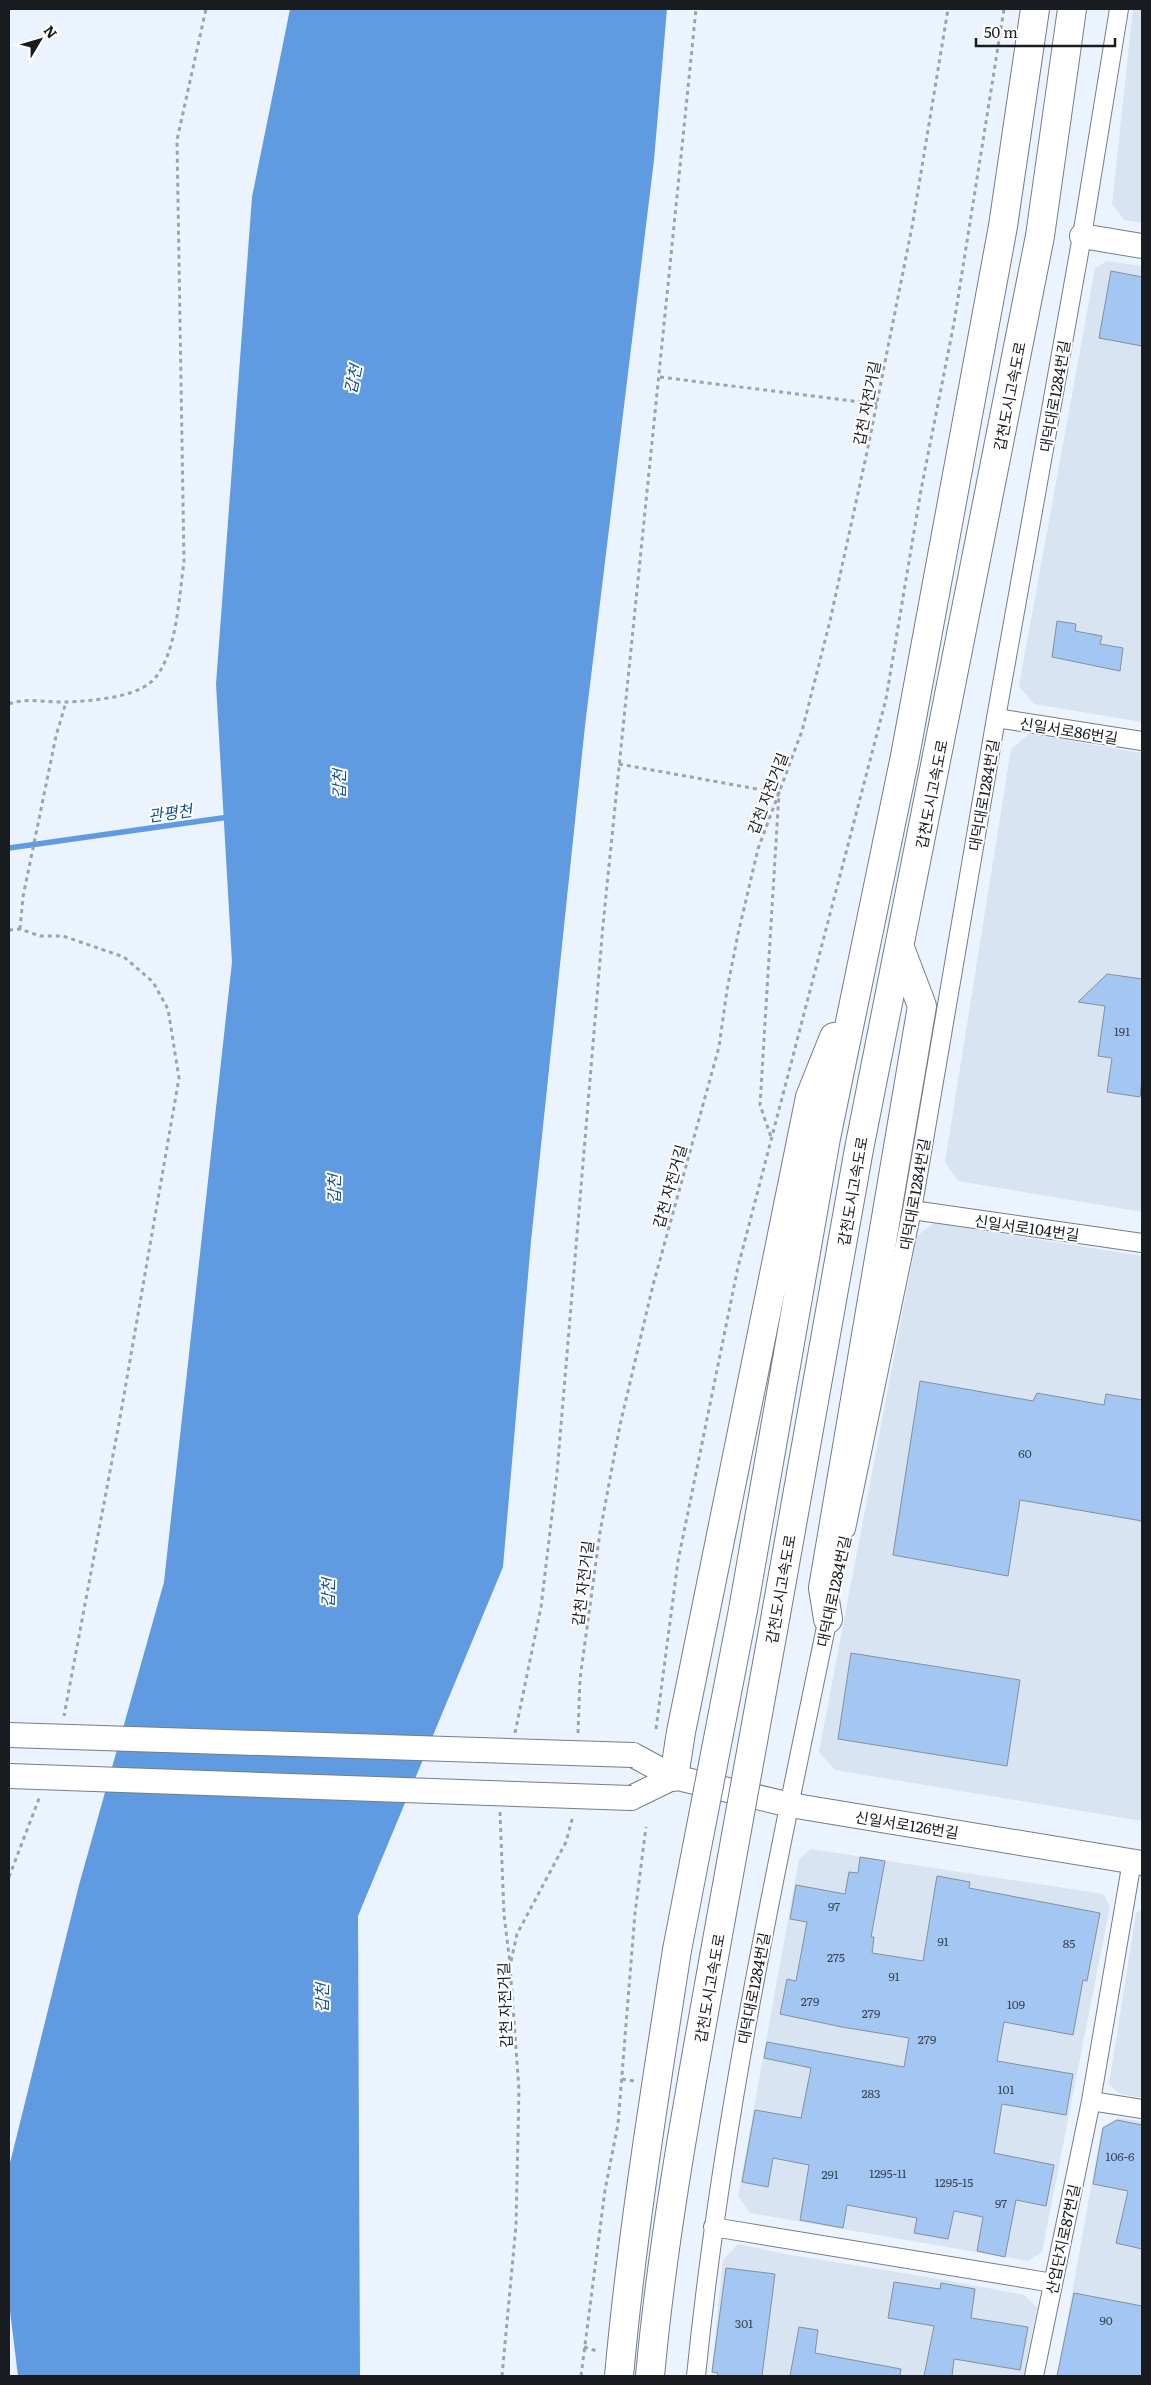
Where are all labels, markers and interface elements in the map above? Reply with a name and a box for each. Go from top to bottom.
north arrow [15,15,65,65]
scale bar [976,15,1115,47]
text: 50 m [984,20,1018,43]
text: N [40,21,63,42]
street label: 대덕대로1284번길 [1033,338,1075,454]
street label: 갑천도시고속도로 [987,340,1031,452]
street label: 갑천 자전거길 [847,359,885,447]
water label: 갑천 [337,360,367,396]
street label: 신일서로86번길 [1018,711,1120,749]
street label: 대덕대로1284번길 [962,737,1004,853]
street label: 갑천도시고속도로 [909,738,953,850]
street label: 갑천 자전거길 [741,749,793,837]
water label: 갑천 [326,767,350,799]
water label: 관평천 [146,797,196,827]
house number: 191 [1114,1022,1130,1040]
street label: 갑천도시고속도로 [831,1135,873,1247]
street label: 대덕대로1284번길 [893,1136,935,1252]
street label: 갑천 자전거길 [646,1142,692,1230]
water label: 갑천 [321,1172,345,1204]
street label: 신일서로104번길 [973,1208,1081,1246]
house number: 60 [1018,1444,1032,1462]
street label: 갑천도시고속도로 [759,1533,801,1645]
street label: 대덕대로1284번길 [810,1533,856,1649]
street label: 갑천 자전거길 [565,1539,599,1627]
water label: 갑천 [315,1576,339,1608]
street label: 신일서로126번길 [854,1804,960,1844]
house number: 97 [828,1897,840,1915]
street label: 대덕대로1284번길 [731,1930,775,2046]
street label: 갑천도시고속도로 [688,1932,730,2044]
house number: 91 [937,1932,949,1950]
house number: 85 [1063,1934,1075,1952]
house number: 275 [827,1948,845,1966]
street label: 갑천 자전거길 [491,1962,517,2048]
house number: 91 [888,1967,900,1985]
water label: 갑천 [309,1981,333,2013]
house number: 279 [801,1992,819,2010]
house number: 109 [1007,1995,1025,2013]
house number: 279 [862,2004,880,2022]
house number: 279 [918,2030,936,2048]
house number: 101 [998,2080,1014,2098]
house number: 283 [861,2084,881,2102]
house number: 106-6 [1106,2147,1135,2165]
house number: 1295-11 [869,2164,907,2182]
house number: 291 [821,2165,839,2183]
house number: 1295-15 [935,2173,973,2191]
street label: 산업단지로87번길 [1039,2182,1085,2296]
house number: 97 [995,2194,1007,2212]
house number: 90 [1099,2311,1113,2329]
house number: 301 [735,2314,753,2332]

